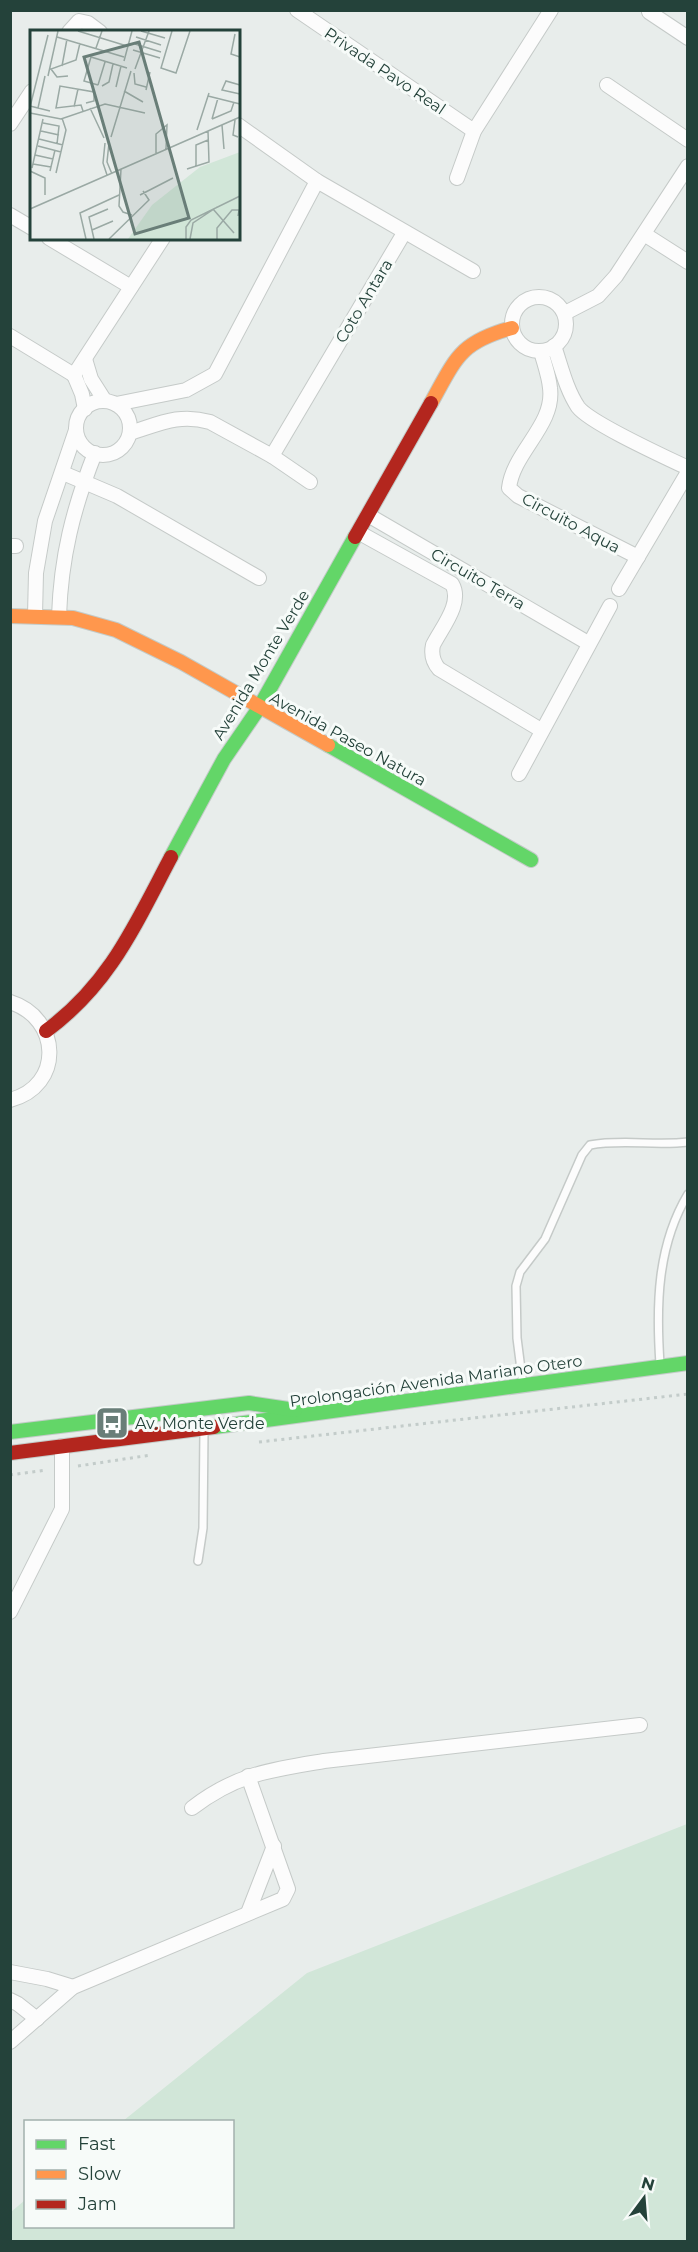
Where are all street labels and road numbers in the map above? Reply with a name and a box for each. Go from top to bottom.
street label: Privada Pavo Real [321,23,449,119]
street label: Coto Antara [332,256,396,346]
street label: Circuito Aqua [519,489,623,557]
street label: Circuito Terra [427,544,529,614]
street label: Avenida Monte Verde [209,587,313,743]
street label: Avenida Paseo Natura [266,688,430,790]
street label: Prolongación Avenida Mariano Otero [288,1351,584,1411]

